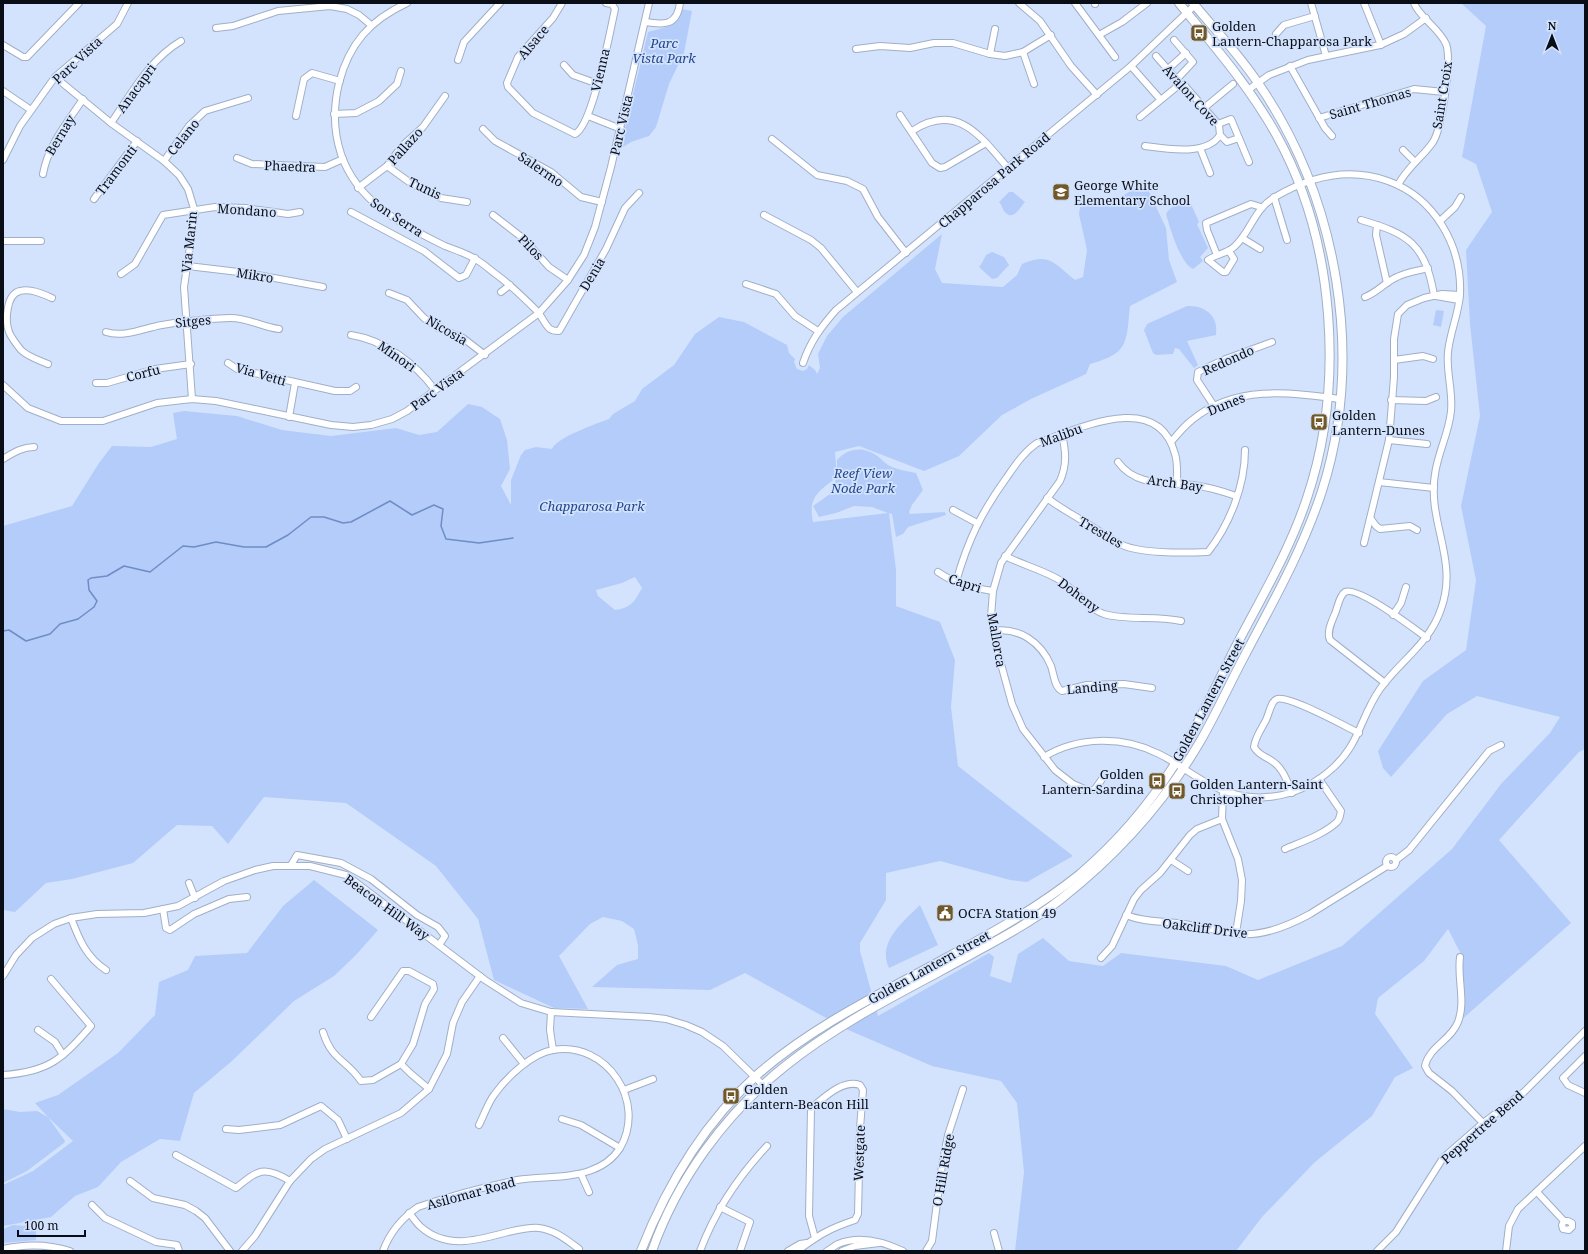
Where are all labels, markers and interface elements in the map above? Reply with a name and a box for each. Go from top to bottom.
north arrow [1532,16,1572,56]
place label: Golden Lantern-Chapparosa Park [1212,17,1372,50]
text: N [1548,18,1557,33]
street label: Alsace [513,21,553,63]
bus stop icon: Golden Lantern-Chapparosa Park [1189,23,1209,43]
street label: Parc Vista [48,32,106,88]
park label: Parc Vista Park [632,34,696,67]
street label: Vienna [586,47,614,93]
street label: Saint Croix [1428,59,1456,130]
street label: Anacapri [112,60,160,116]
street label: Avalon Cove [1159,61,1223,129]
street label: Saint Thomas [1327,83,1413,123]
street label: Parc Vista [605,93,637,157]
street label: Bernay [41,111,79,159]
street label: Celano [163,115,203,159]
street label: Pallazo [383,123,427,169]
street label: Chapparosa Park Road [934,128,1054,232]
street label: Tramonti [91,141,141,199]
street label: Salermo [515,147,567,191]
street label: Phaedra [264,156,316,176]
street label: Tunis [405,173,445,204]
place label: George White Elementary School [1074,176,1190,209]
school or university icon: George White Elementary School [1051,182,1071,202]
street label: Son Serra [367,193,427,241]
street label: Mondano [217,199,277,221]
street label: Via Marin [177,210,201,274]
street label: Pilos [514,230,548,264]
street label: Denia [575,254,609,294]
street label: Mikro [235,263,275,287]
street label: Sitges [174,310,212,332]
street label: Nicosia [423,311,471,349]
street label: Minori [374,336,420,376]
street label: Redondo [1199,341,1257,379]
street label: Via Vetti [234,358,288,390]
street label: Corfu [124,360,162,386]
street label: Parc Vista [407,364,467,414]
street label: Dunes [1205,388,1248,420]
place label: Golden Lantern-Dunes [1332,406,1425,439]
bus stop icon: Golden Lantern-Dunes [1309,412,1329,432]
street label: Malibu [1037,419,1085,451]
park label: Reef View Node Park [830,464,895,497]
street label: Arch Bay [1146,470,1205,496]
park label: Chapparosa Park [539,497,645,515]
street label: Trestles [1076,512,1127,552]
street label: Capri [946,569,984,597]
street label: Doheny [1055,573,1104,617]
street label: Mallorca [983,611,1011,669]
street label: Golden Lantern Street [1168,635,1248,765]
street label: Landing [1066,676,1118,698]
place label: Golden Lantern-Sardina [1042,765,1145,798]
bus stop icon: Golden Lantern-Sardina [1147,771,1167,791]
place label: Golden Lantern-Saint Christopher [1190,775,1323,808]
bus stop icon: Golden Lantern-Saint Christopher [1167,781,1187,801]
street label: Beacon Hill Way [341,870,434,944]
public building icon: OCFA Station 49 [935,903,955,923]
place label: OCFA Station 49 [958,904,1056,922]
street label: Oakcliff Drive [1161,914,1249,942]
street label: Golden Lantern Street [865,926,994,1008]
place label: Golden Lantern-Beacon Hill [744,1080,869,1113]
bus stop icon: Golden Lantern-Beacon Hill [721,1086,741,1106]
street label: Peppertree Bend [1437,1086,1527,1168]
street label: Westgate [849,1125,869,1181]
street label: O Hill Ridge [928,1132,958,1208]
street label: Asilomar Road [425,1173,517,1213]
scale bar [18,1212,85,1238]
text: 100 m [24,1217,59,1234]

